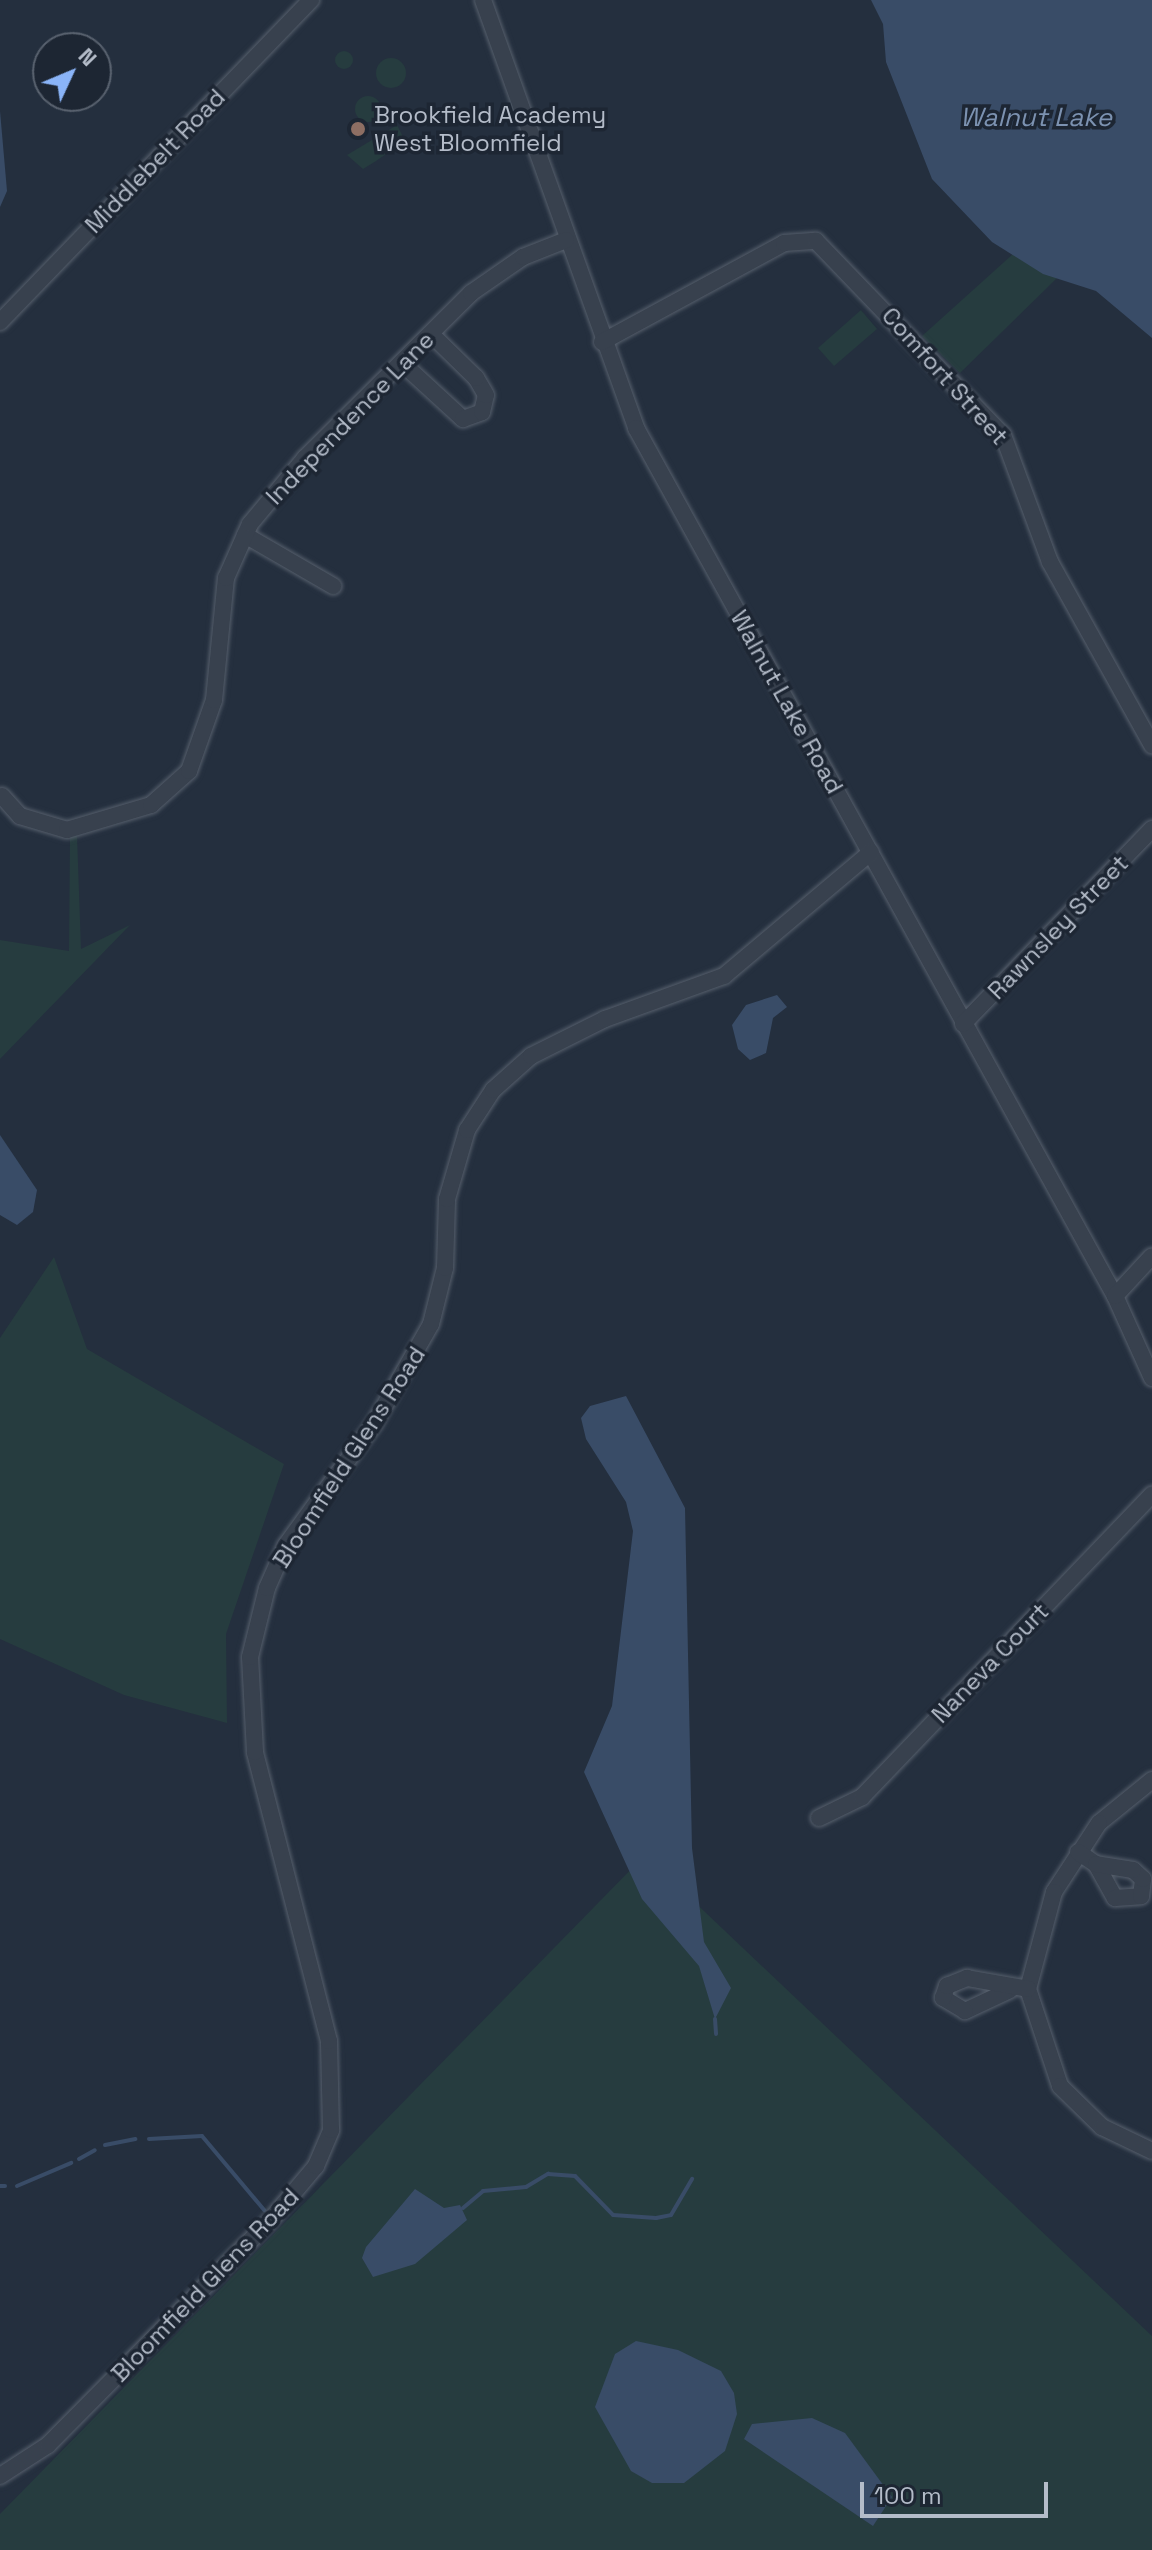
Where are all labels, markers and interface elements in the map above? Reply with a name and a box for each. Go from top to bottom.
north arrow [32,32,112,112]
text: N [73,42,103,72]
street label: Middlebelt Road [79,83,231,239]
place label: Brookfield Academy West Bloomfield [374,101,606,157]
water label: Walnut Lake [960,102,1112,134]
marker: Brookfield Academy West Bloomfield [349,120,367,138]
street label: Comfort Street [876,301,1014,451]
street label: Independence Lane [260,325,440,511]
street label: Walnut Lake Road [725,605,849,799]
street label: Rawnsley Street [982,849,1134,1005]
street label: Bloomfield Glens Road [267,1341,431,1573]
street label: Naneva Court [926,1597,1054,1729]
street label: Bloomfield Glens Road [105,2182,305,2388]
scale bar [864,2466,1052,2516]
text: 100 m [874,2480,942,2511]

